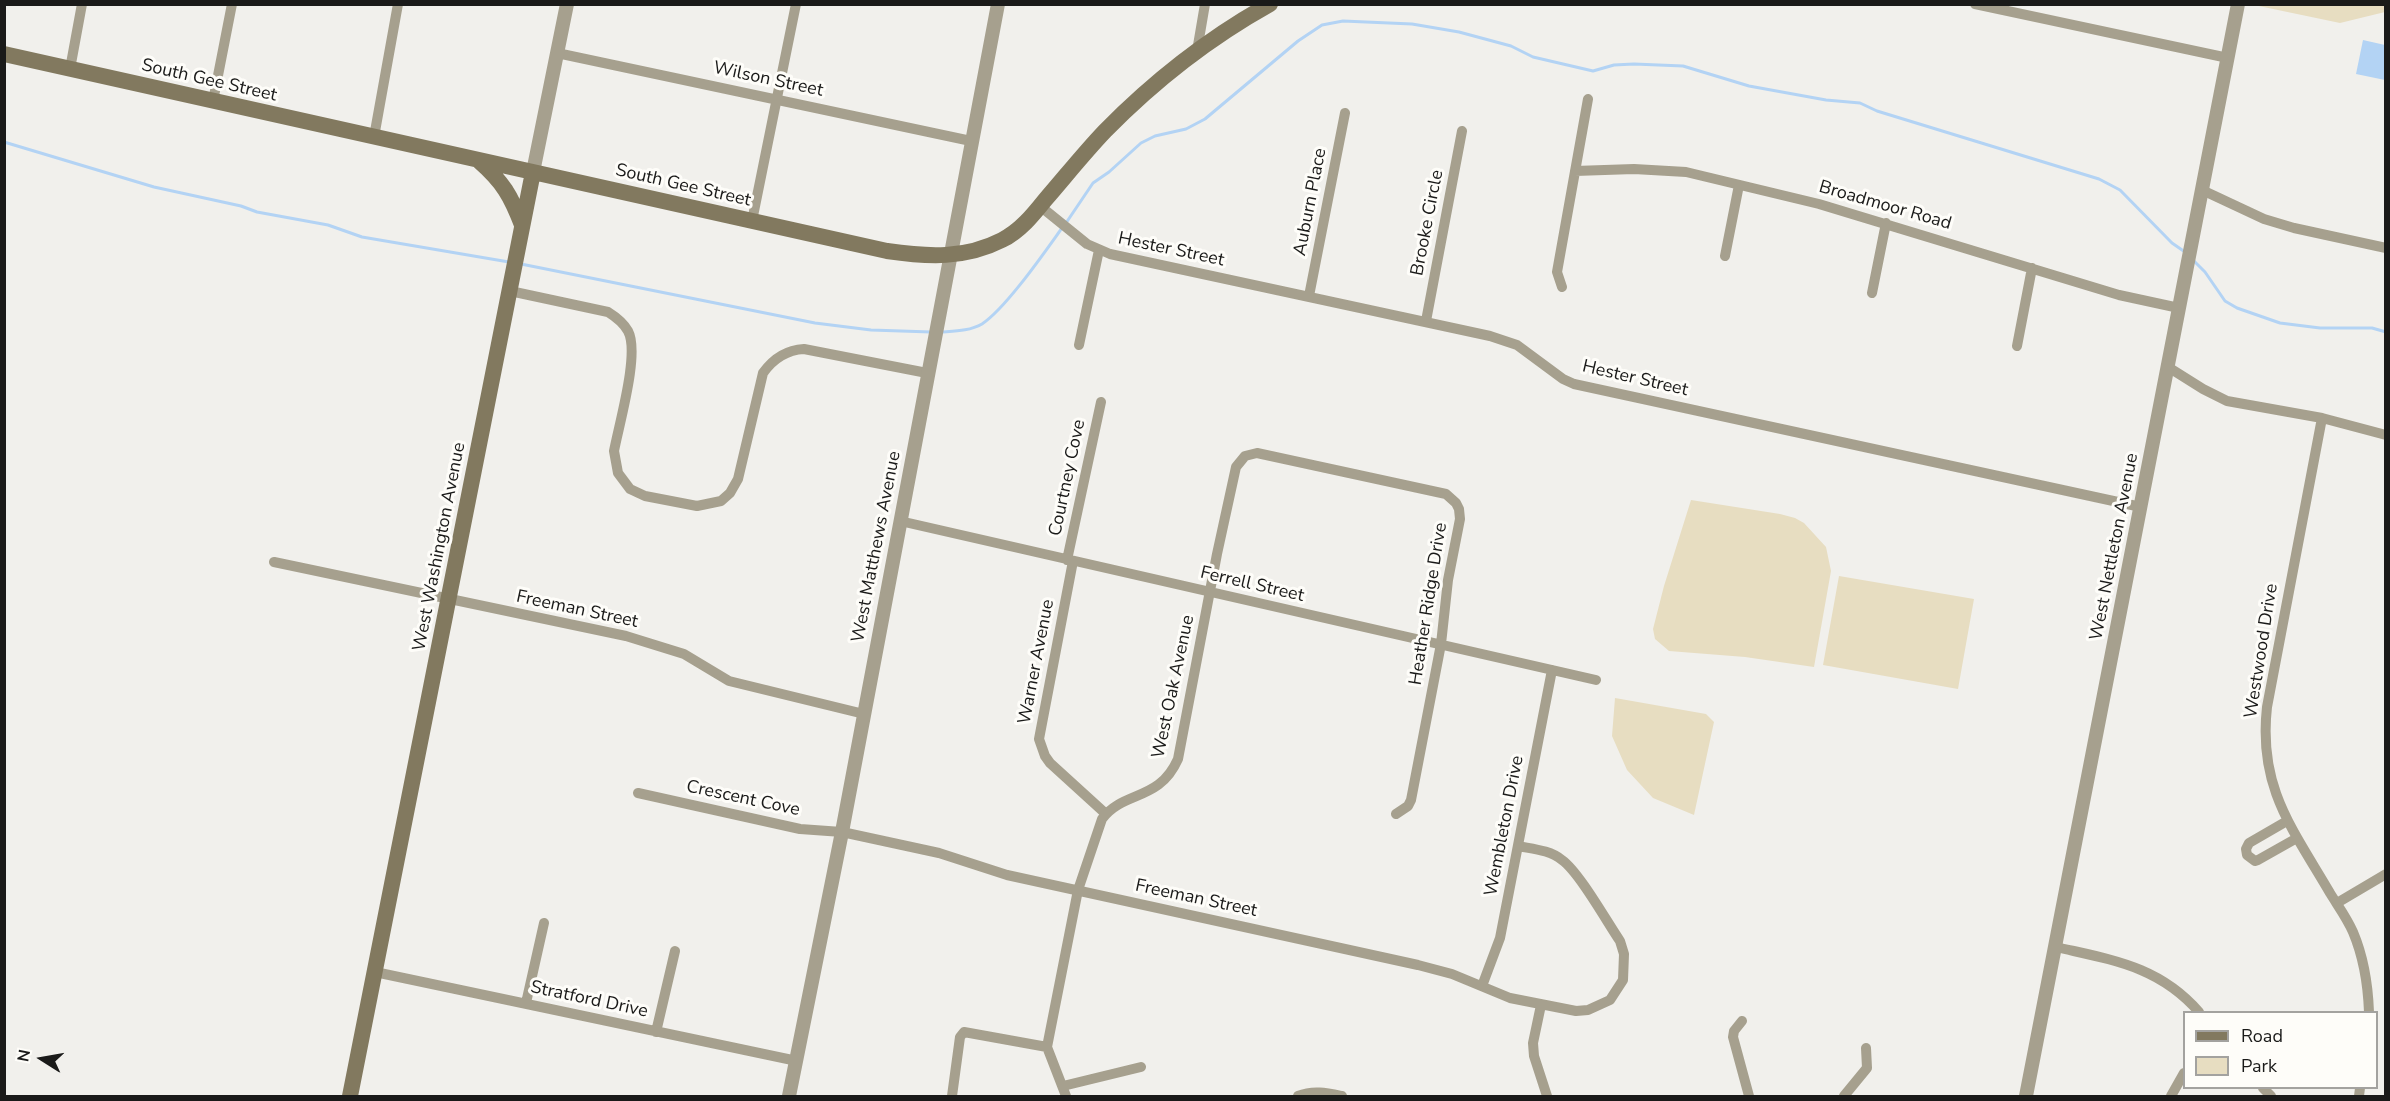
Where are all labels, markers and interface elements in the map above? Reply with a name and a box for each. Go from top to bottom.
street label: South Gee Street [139,55,279,107]
street label: Wilson Street [711,58,825,102]
street label: Auburn Place [1290,146,1332,258]
street label: South Gee Street [613,160,753,212]
street label: Brooke Circle [1407,168,1449,278]
street label: Broadmoor Road [1816,177,1954,235]
street label: Hester Street [1116,228,1226,272]
street label: Hester Street [1580,356,1690,402]
street label: Courtney Cove [1045,418,1091,538]
street label: West Washington Avenue [409,441,471,653]
street label: West Matthews Avenue [848,450,906,644]
street label: West Nettleton Avenue [2086,452,2144,642]
street label: Heather Ridge Drive [1405,521,1453,687]
street label: Ferrell Street [1198,563,1306,607]
street label: Westwood Drive [2241,582,2283,720]
street label: Freeman Street [514,587,640,633]
street label: Warner Avenue [1014,598,1060,726]
street label: West Oak Avenue [1148,613,1200,761]
street label: Wembleton Drive [1481,754,1529,898]
street label: Crescent Cove [684,776,802,822]
street label: Freeman Street [1133,876,1259,922]
street label: Stratford Drive [528,977,650,1023]
legend [2183,1011,2378,1089]
text: Road [2241,1024,2283,1048]
north arrow [12,1029,72,1089]
text: N [12,1048,36,1064]
text: Park [2241,1054,2277,1078]

